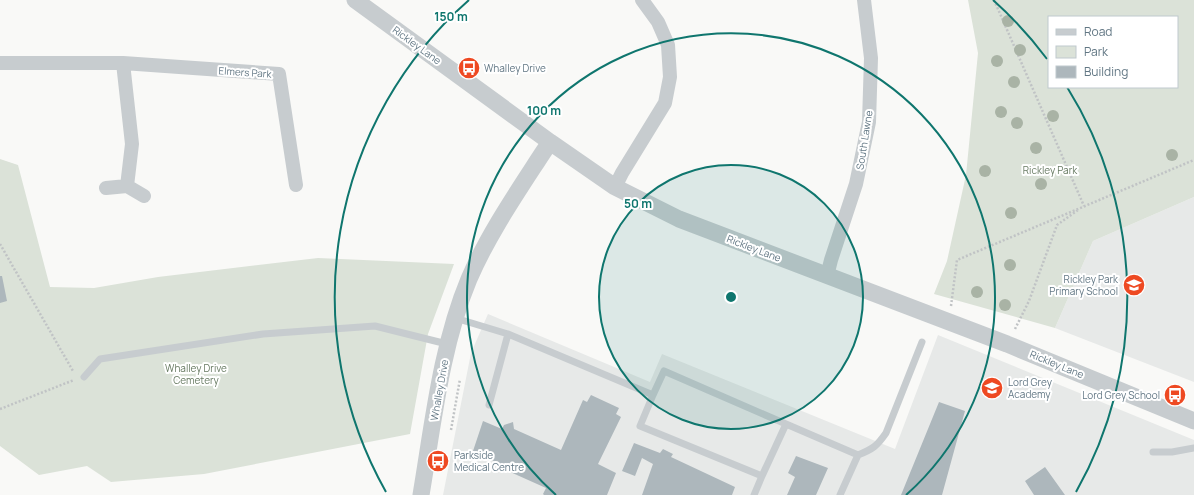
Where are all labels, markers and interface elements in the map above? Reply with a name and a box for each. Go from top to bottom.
text: 150 m [434,8,468,25]
legend [1048,16,1178,88]
street label: Rickley Lane [390,23,444,67]
text: Road [1084,23,1112,40]
text: Park [1084,43,1109,60]
bus stop icon: Whalley Drive [456,55,482,81]
place label: Whalley Drive [484,61,546,75]
street label: Elmers Park [218,63,273,81]
text: Building [1084,63,1128,80]
text: 100 m [527,102,561,119]
street label: South Lawne [852,109,876,171]
park label: Rickley Park [1023,163,1078,177]
text: 50 m [624,195,652,212]
street label: Rickley Lane [725,231,783,265]
place label: Rickley Park Primary School [1049,272,1119,298]
school or university icon: Rickley Park Primary School [1121,272,1147,298]
centre of rings [724,290,738,304]
street label: Rickley Lane [1028,347,1086,381]
street label: Whalley Drive [427,358,451,422]
park label: Whalley Drive Cemetery [165,361,227,387]
school or university icon: Lord Grey Academy [979,375,1005,401]
place label: Lord Grey Academy [1008,375,1053,401]
bus stop icon: Lord Grey School [1162,382,1188,408]
place label: Lord Grey School [1082,388,1160,402]
bus stop icon: Parkside Medical Centre [425,448,451,474]
place label: Parkside Medical Centre [454,448,524,474]

